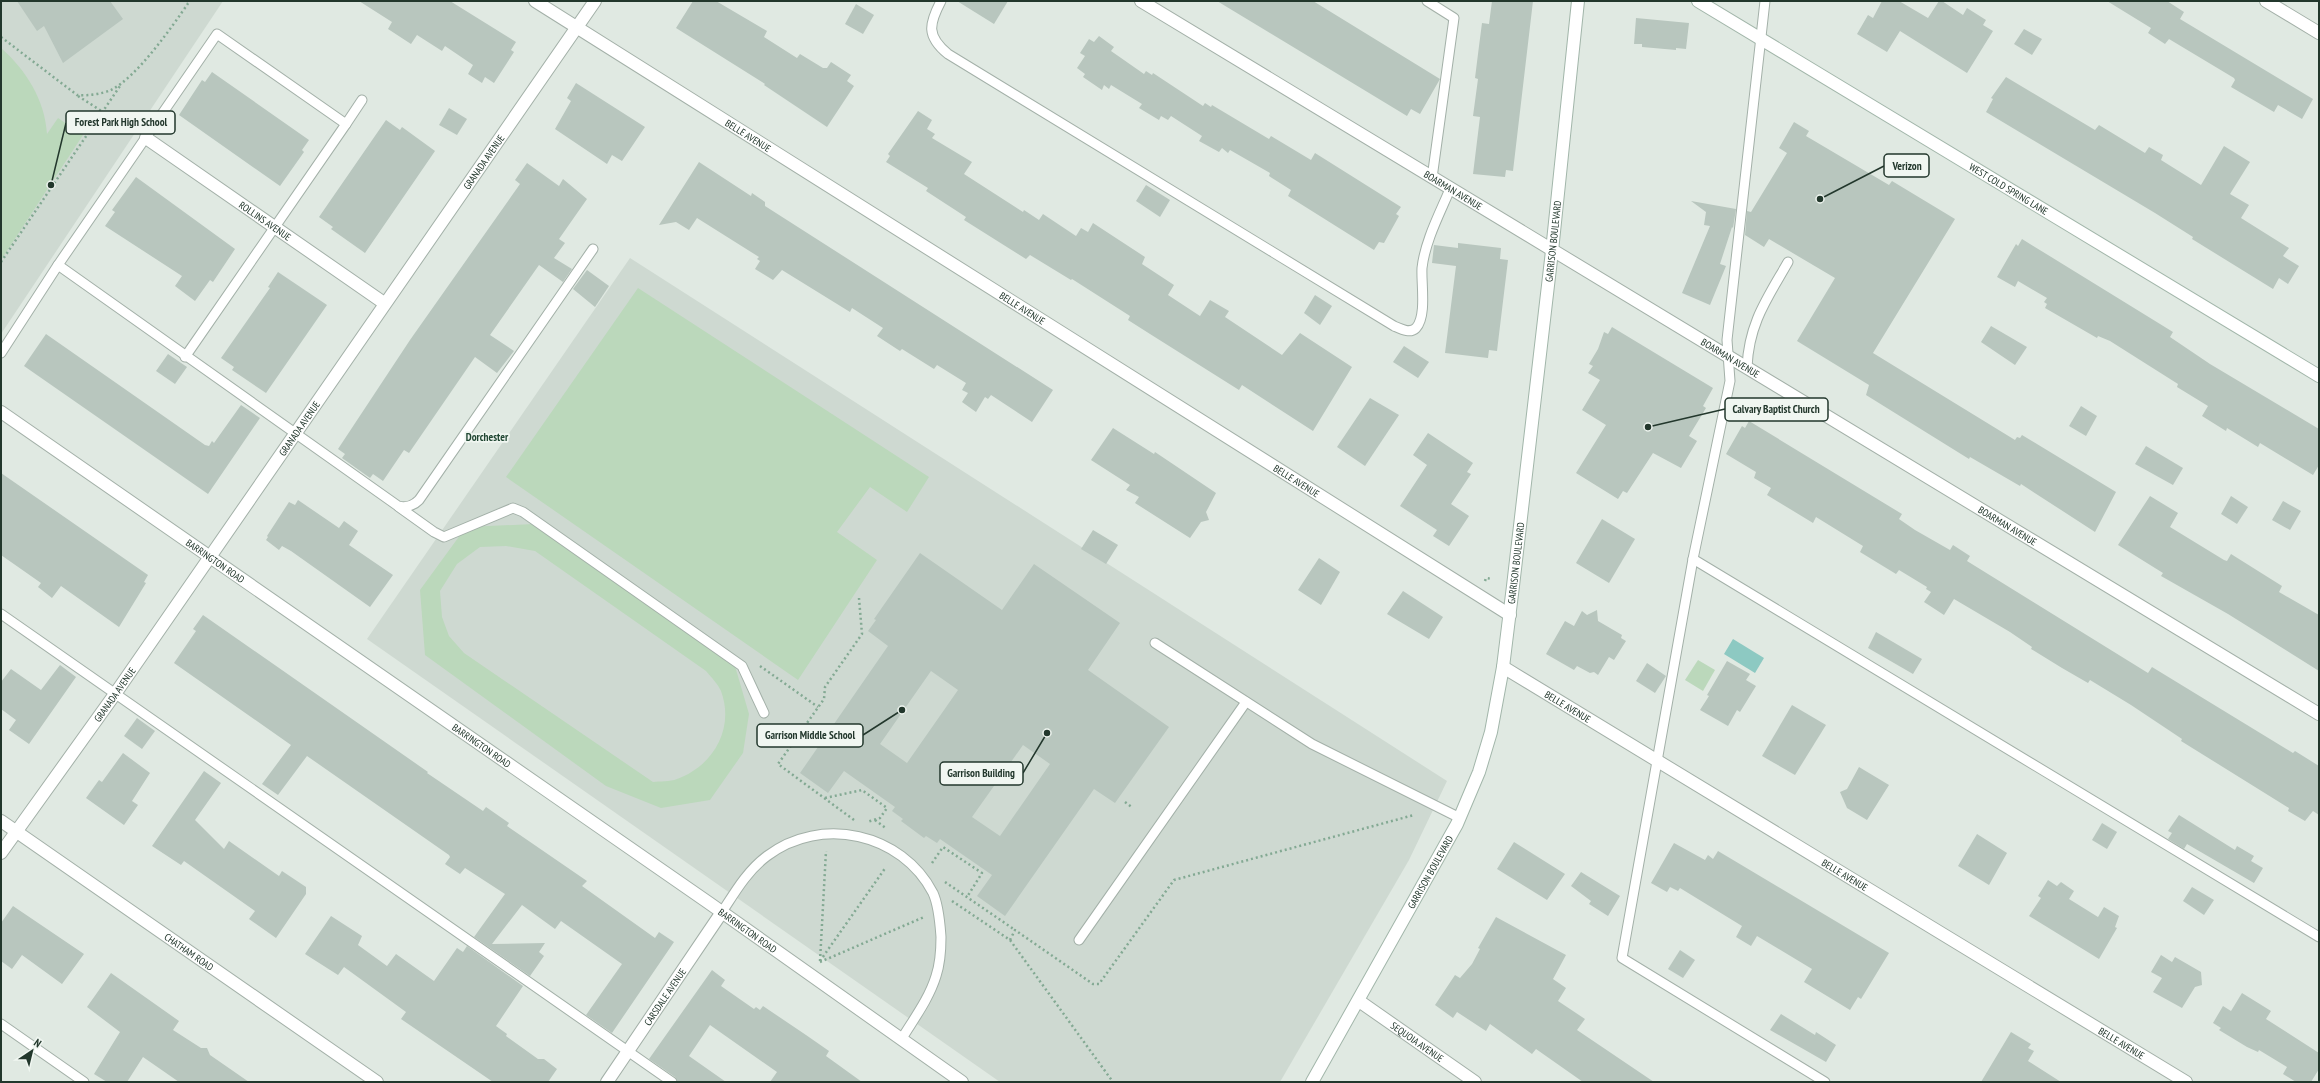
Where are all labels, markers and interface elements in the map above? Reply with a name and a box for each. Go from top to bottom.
callout: Forest Park High School [66,111,175,134]
text: Forest Park High School [75,115,168,129]
street label: BELLE AVENUE [723,116,774,155]
street label: GRANADA AVENUE [460,132,507,192]
callout: Verizon [1884,154,1929,177]
text: Verizon [1891,159,1922,173]
street label: WEST COLD SPRING LANE [1967,160,2051,217]
street label: BOARMAN AVENUE [1422,167,1485,213]
street label: ROLLINS AVENUE [237,198,294,243]
street label: GARRISON BOULEVARD [1542,200,1564,283]
street label: BELLE AVENUE [997,289,1048,327]
street label: BOARMAN AVENUE [1699,335,1762,380]
street label: GRANADA AVENUE [276,398,323,458]
callout: Calvary Baptist Church [1725,398,1828,421]
text: Calvary Baptist Church [1732,402,1820,416]
district label: Dorchester [466,430,509,444]
street label: BELLE AVENUE [1271,461,1322,500]
street label: BOARMAN AVENUE [1976,503,2039,548]
street label: GARRISON BOULEVARD [1504,522,1527,604]
street label: BARRINGTON ROAD [184,536,247,586]
street label: GRANADA AVENUE [91,665,138,724]
street label: BELLE AVENUE [1542,687,1593,725]
street label: BARRINGTON ROAD [450,720,514,770]
callout: Garrison Middle School [757,724,863,747]
text: Garrison Middle School [765,728,855,742]
callout: Garrison Building [940,762,1023,785]
text: Garrison Building [947,766,1015,780]
street label: GARRISON BOULEVARD [1404,833,1456,911]
street label: BELLE AVENUE [1819,856,1870,894]
street label: BARRINGTON ROAD [716,905,779,956]
street label: CHATHAM ROAD [162,930,216,973]
street label: CARSDALE AVENUE [641,966,689,1028]
street label: SEQUOIA AVENUE [1388,1019,1446,1065]
street label: BELLE AVENUE [2096,1024,2147,1062]
north arrow [12,1031,52,1071]
text: N [31,1035,44,1050]

